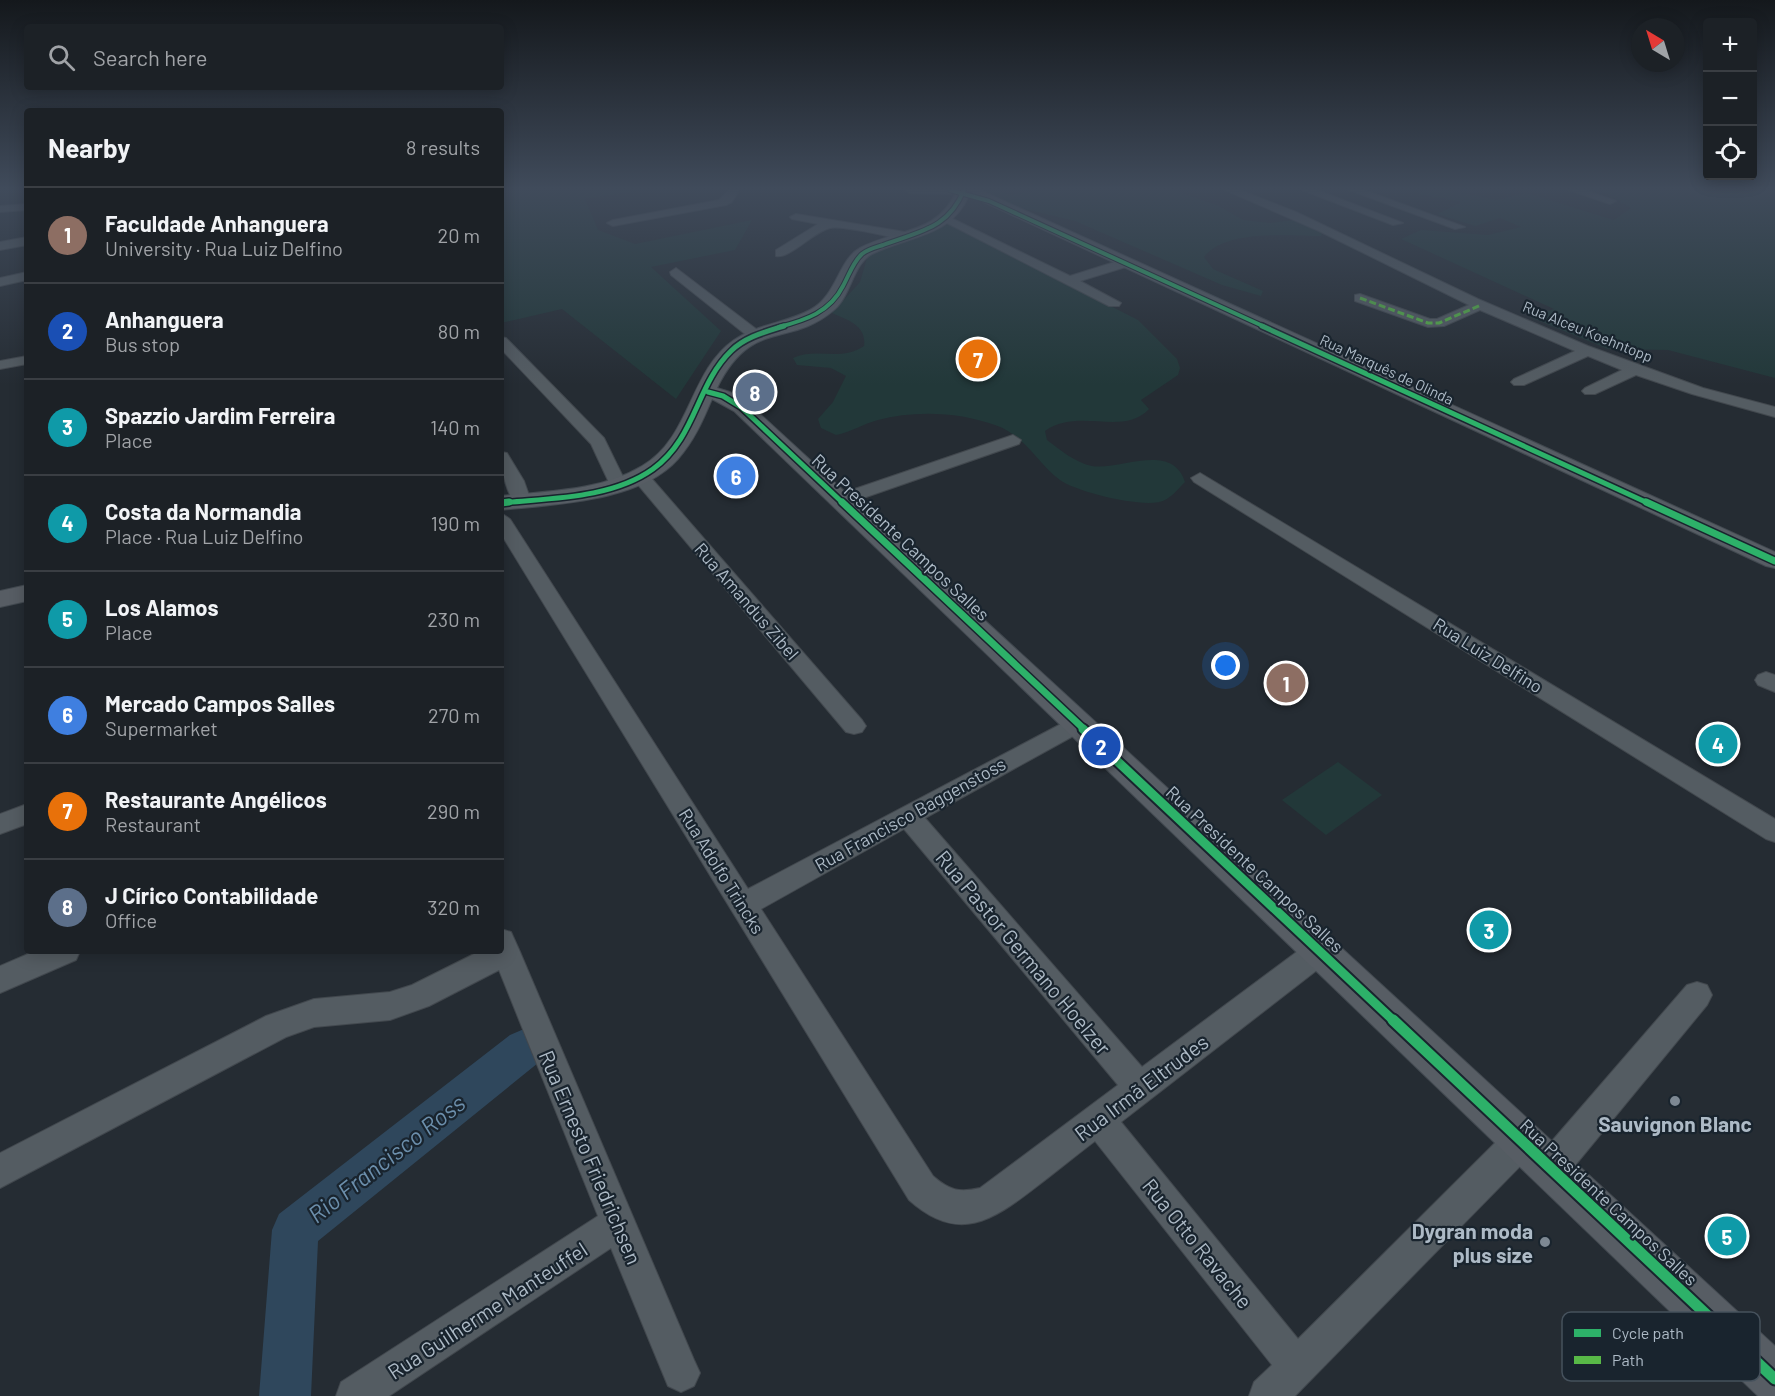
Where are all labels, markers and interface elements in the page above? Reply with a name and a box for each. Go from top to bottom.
north arrow [1631,18,1685,72]
map controls [1703,18,1757,180]
button: + [1703,18,1757,72]
search box [24,24,504,90]
icon: search [45,41,78,74]
text: Search here [93,44,207,70]
button: − [1703,72,1757,126]
button: locate [1703,126,1757,180]
text: Nearby [48,132,130,163]
text: 8 results [406,135,480,159]
text: Faculdade Anhanguera [105,210,329,236]
text: 1 [64,223,71,247]
text: 20 m [437,223,480,247]
text: University · Rua Luiz Delfino [105,236,343,260]
street label: Rua Alceu Koehntopp [1520,297,1656,365]
text: Anhanguera [105,306,224,332]
text: 2 [62,319,73,343]
text: 80 m [438,319,480,343]
street label: Rua Marquês de Olinda [1317,330,1457,408]
text: Bus stop [105,332,180,356]
pin: 7 [958,336,998,382]
pin: 8 [736,370,774,414]
text: Spazzio Jardim Ferreira [105,402,335,428]
text: 3 [62,415,73,439]
text: 140 m [430,415,480,439]
text: Place [105,428,153,452]
street label: Rua Presidente Campos Salles [808,449,994,625]
pin: 6 [716,454,756,498]
text: Costa da Normandia [105,498,301,524]
text: 4 [61,511,74,535]
text: 190 m [431,511,480,535]
text: Place · Rua Luiz Delfino [105,524,304,548]
street label: Rua Amandus Zibel [690,538,804,664]
text: Los Alamos [105,594,219,620]
text: 5 [62,607,73,631]
text: 230 m [427,607,480,631]
street label: Rua Luiz Delfino [1429,613,1547,697]
text: Place [105,620,153,644]
your location [1211,651,1240,680]
pin: 1 [1266,660,1306,706]
text: Mercado Campos Salles [105,690,335,716]
text: 6 [62,703,73,727]
text: 270 m [428,703,480,727]
text: Supermarket [105,716,218,740]
pin: 4 [1698,722,1738,766]
pin: 2 [1082,724,1120,768]
street label: Rua Francisco Baggenstoss [811,752,1009,876]
street label: Rua Presidente Campos Salles [1162,781,1348,957]
text: Restaurante Angélicos [105,786,327,812]
text: 7 [63,799,72,823]
text: 290 m [427,799,480,823]
street label: Rua Adolfo Trincks [675,804,769,938]
text: Restaurant [105,812,201,836]
street label: Rua Pastor Germano Hoelzer [931,845,1117,1059]
text: J Círico Contabilidade [105,882,318,908]
text: 8 [62,895,73,919]
text: 320 m [427,895,480,919]
text: Office [105,908,157,932]
pin: 3 [1470,908,1508,952]
street label: Rua Irmã Eltrudes [1069,1029,1213,1145]
street label: Rua Ernesto Friedrichsen [535,1046,647,1268]
water label: Rio Francisco Ross [302,1088,470,1228]
marker: Sauvignon Blanc [1668,1094,1682,1108]
place label: Sauvignon Blanc [1598,1111,1752,1136]
street label: Rua Presidente Campos Salles [1516,1114,1702,1290]
street label: Rua Otto Ravache [1138,1173,1258,1313]
pin: 5 [1708,1214,1746,1258]
place label: Dygran moda plus size [1412,1218,1533,1267]
marker: Dygran moda plus size [1538,1235,1552,1249]
street label: Rua Guilherme Manteuffel [383,1236,591,1384]
legend [1562,1312,1760,1381]
text: Cycle path [1612,1323,1684,1342]
text: Path [1612,1350,1644,1369]

